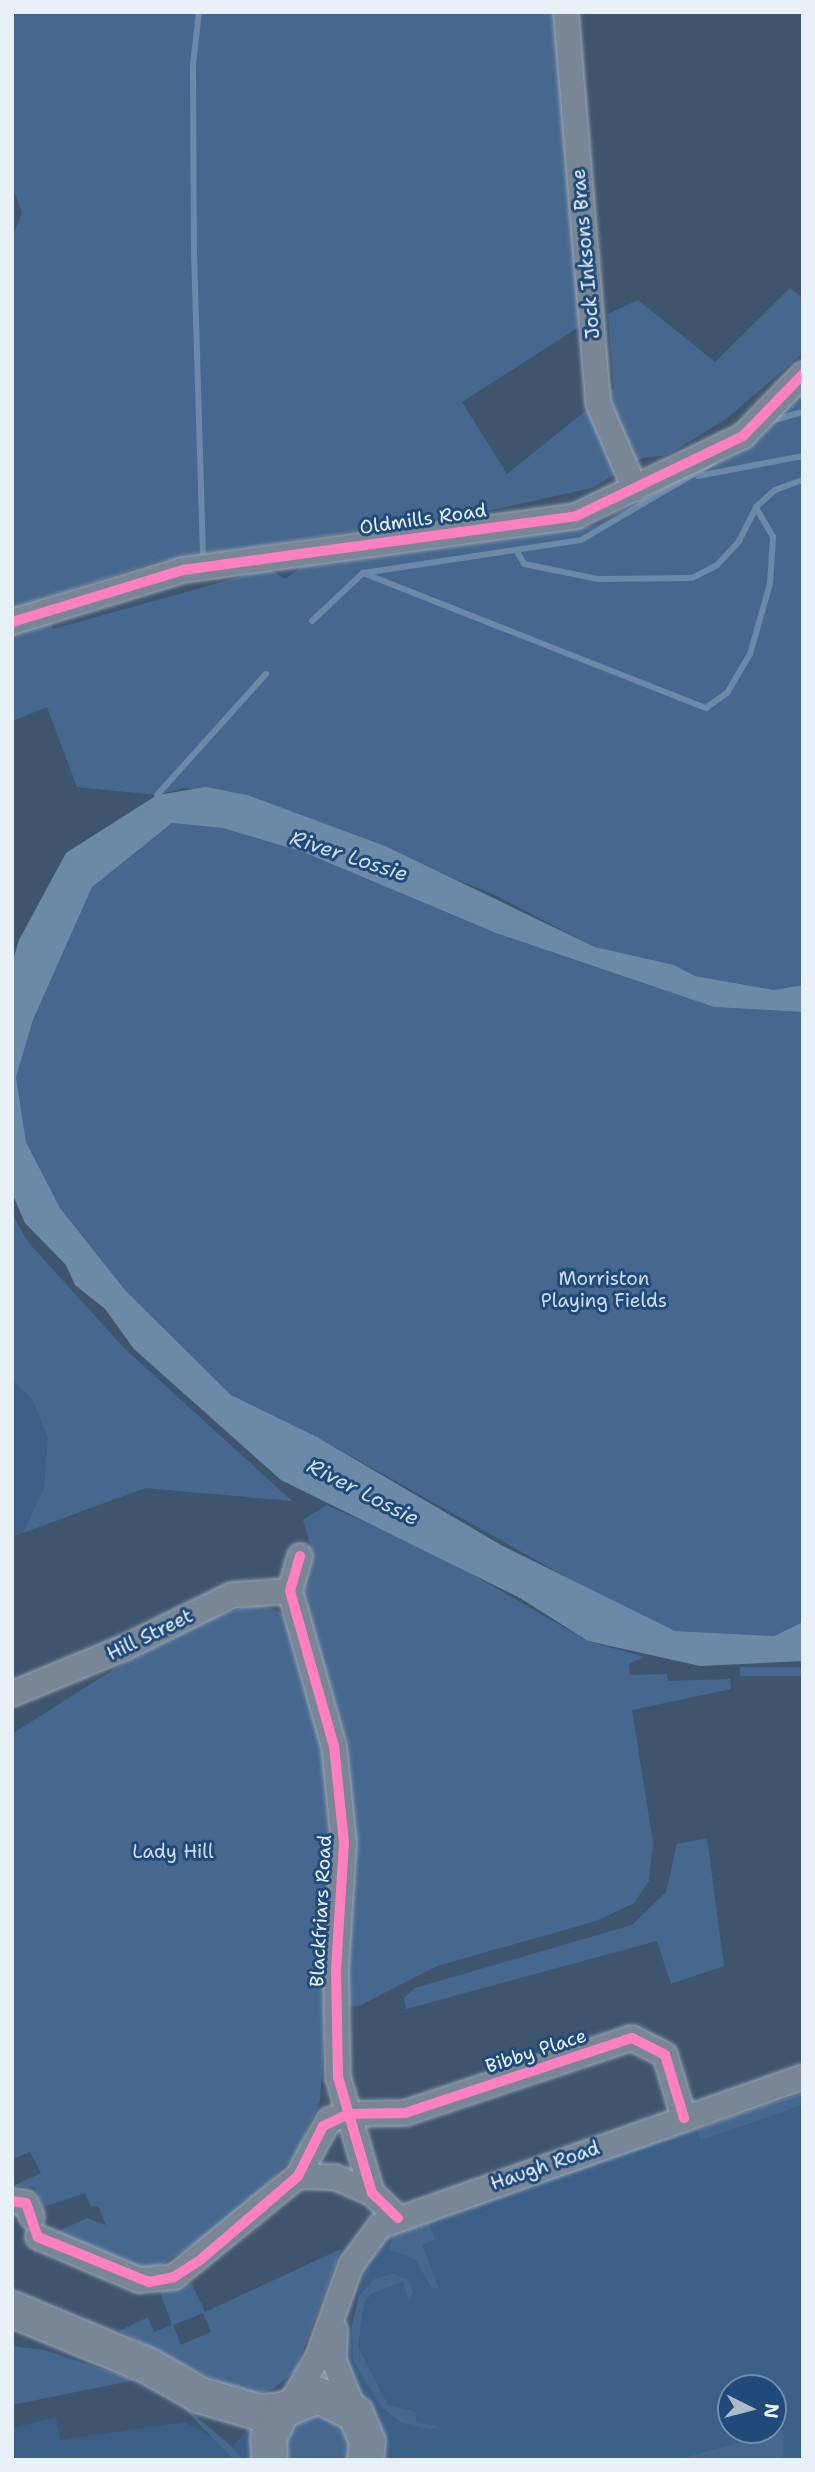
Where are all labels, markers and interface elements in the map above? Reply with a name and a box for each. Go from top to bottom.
street label: Jock Inksons Brae [567,168,605,340]
street label: Oldmills Road [358,499,488,539]
water label: River Lossie [287,825,411,887]
park label: Morriston Playing Fields [541,1268,667,1312]
water label: River Lossie [303,1453,423,1531]
street label: Hill Street [103,1604,197,1666]
street label: Blackfriars Road [306,1834,336,1988]
park label: Lady Hill [132,1841,214,1863]
street label: Bibby Place [483,2024,589,2078]
street label: Haugh Road [487,2137,603,2195]
north arrow [717,2374,787,2444]
text: N [758,2402,785,2420]

